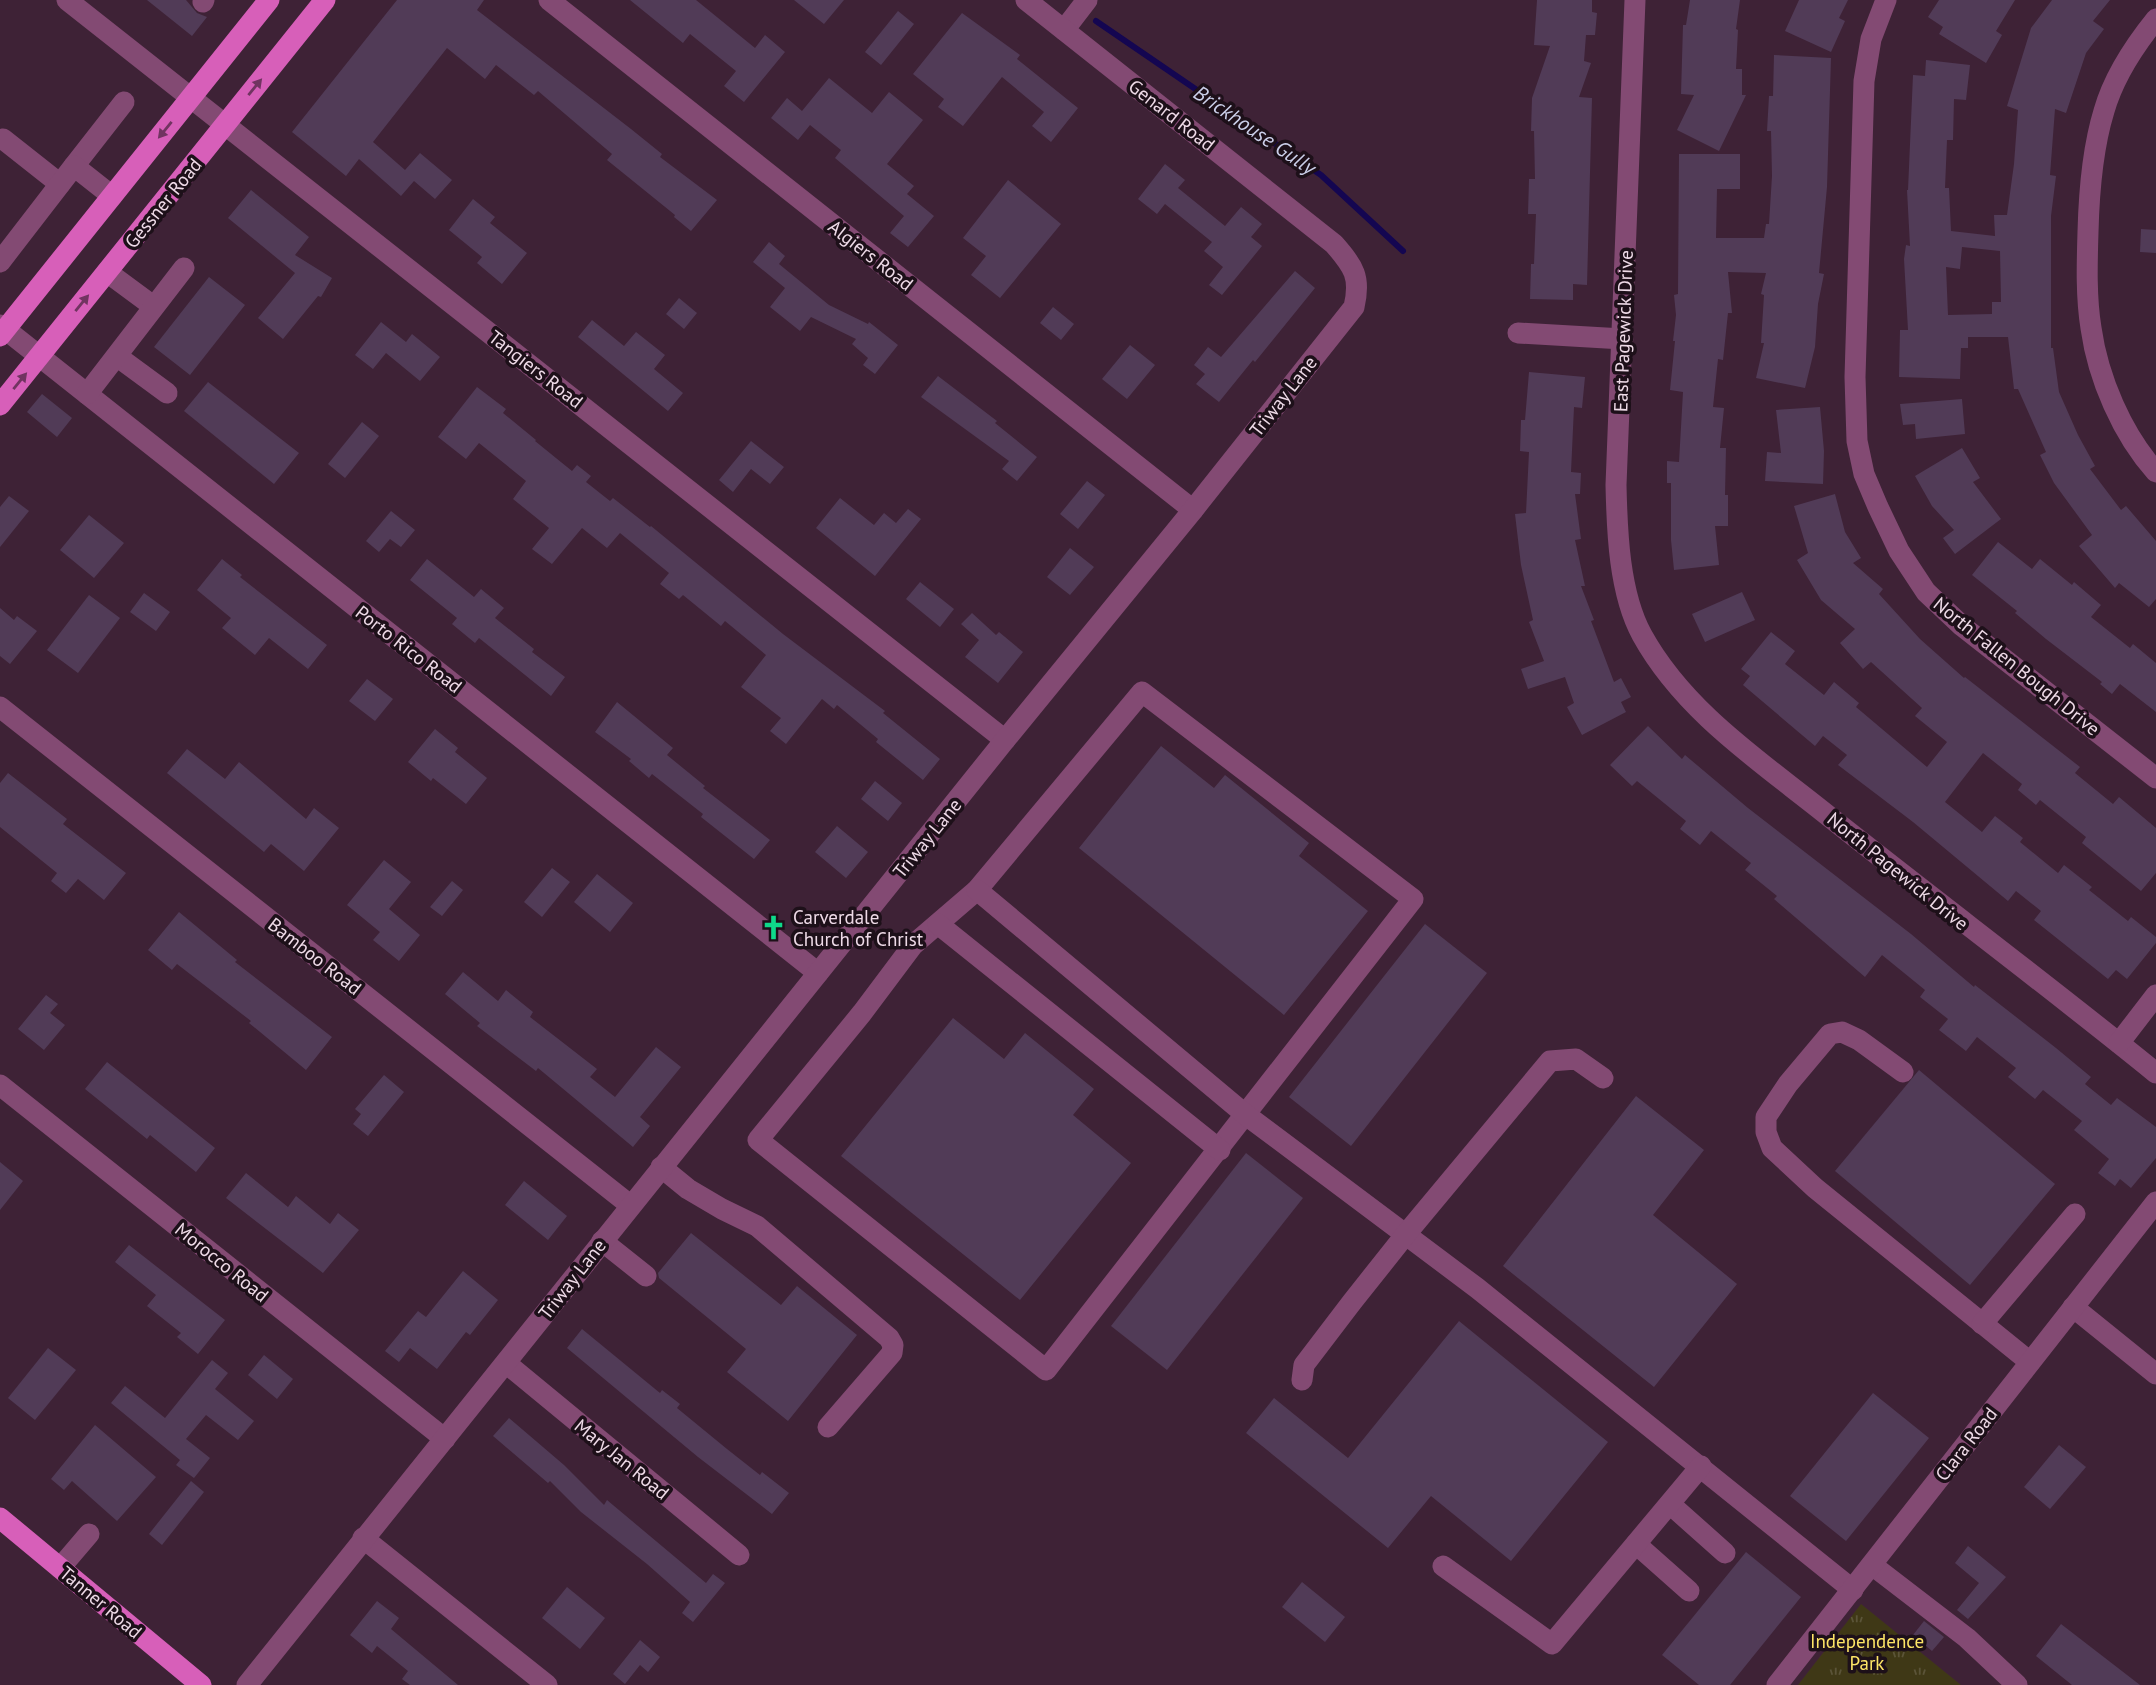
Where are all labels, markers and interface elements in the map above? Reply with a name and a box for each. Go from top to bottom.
street label: Genard Road [1124,74,1220,156]
one-way arrow [247,79,262,96]
water label: Brickhouse Gully [1189,79,1323,182]
one-way arrow [157,120,172,138]
street label: Gessner Road [119,153,207,253]
street label: Algiers Road [824,214,918,296]
street label: East Pagewick Drive [1608,250,1638,412]
one-way arrow [74,295,89,312]
street label: Tangiers Road [484,325,588,413]
street label: Triway Lane [1244,351,1322,441]
one-way arrow [12,372,27,390]
street label: North Fallen Bough Drive [1929,591,2105,741]
street label: Porto Rico Road [351,600,467,698]
street label: Triway Lane [888,793,966,883]
street label: North Pagewick Drive [1823,807,1973,935]
place label: Carverdale Church of Christ [793,905,924,951]
street label: Bamboo Road [264,912,366,1000]
church icon: Carverdale Church of Christ [759,914,787,942]
street label: Morocco Road [170,1217,274,1307]
street label: Triway Lane [533,1234,611,1324]
street label: Clara Road [1930,1402,2002,1486]
street label: Mary Jan Road [570,1414,674,1504]
street label: Tanner Road [55,1561,147,1643]
park label: Independence Park [1810,1629,1924,1675]

